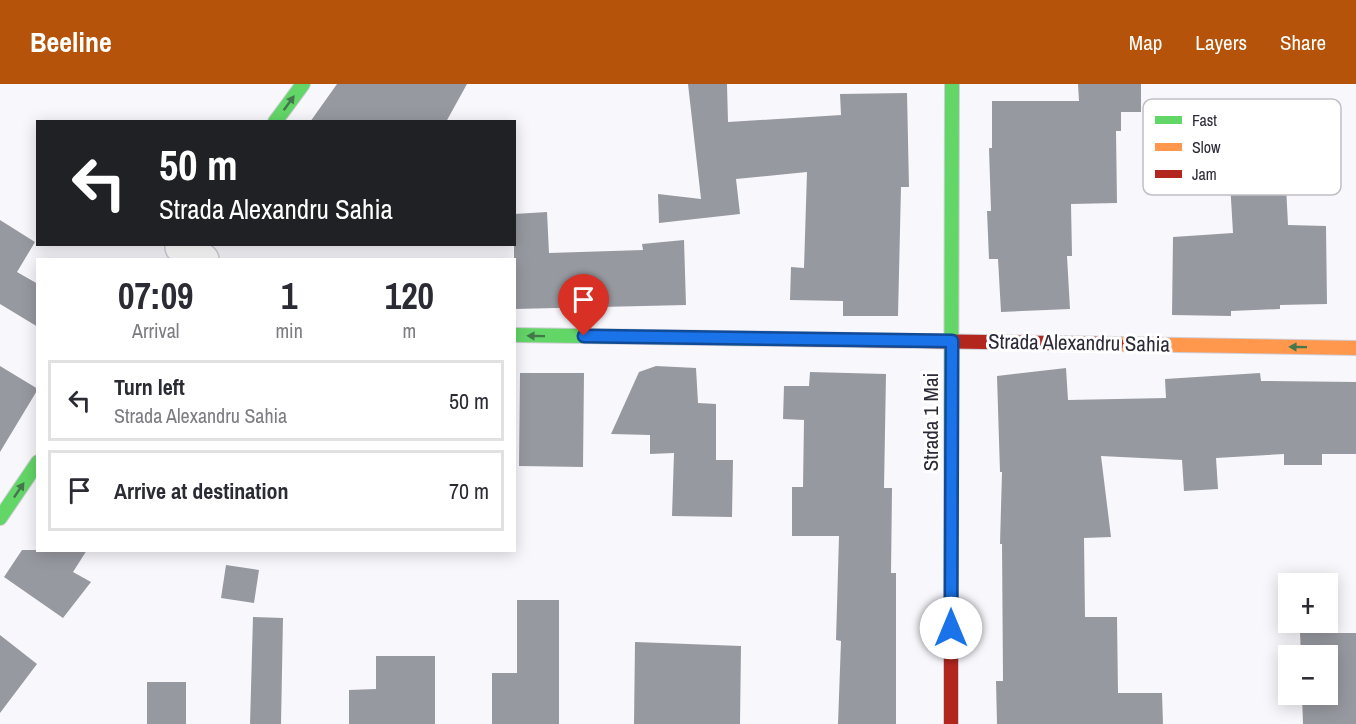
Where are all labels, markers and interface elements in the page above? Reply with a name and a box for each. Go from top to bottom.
text: Beeline [30,23,112,61]
text: Map [1129,28,1162,57]
text: Layers [1195,28,1247,57]
text: Share [1280,28,1326,57]
one-way arrow [283,95,295,111]
legend [1143,99,1341,195]
text: Fast [1192,109,1217,131]
text: Slow [1192,136,1221,158]
text: 50 m [159,137,238,193]
icon: left [60,144,138,222]
text: Jam [1192,163,1217,185]
text: Strada Alexandru Sahia [159,191,393,227]
text: 07:09 [118,272,193,320]
text: 1 [281,272,297,320]
text: 120 [385,272,434,320]
pin [558,274,609,336]
icon: arrive [567,283,600,316]
text: Arrival [132,317,179,344]
text: min [275,317,303,344]
text: m [403,317,416,344]
street label: Strada Alexandru Sahia [988,326,1171,359]
one-way arrow [526,331,545,341]
one-way arrow [1288,342,1307,352]
text: Turn left [114,372,185,402]
street label: Strada 1 Mai [916,373,945,471]
icon: left [63,384,96,417]
text: 50 m [449,386,489,416]
text: Strada Alexandru Sahia [114,402,287,429]
icon: arrive [63,474,96,507]
text: Arrive at destination [114,476,288,506]
text: 70 m [449,476,489,506]
one-way arrow [13,482,25,498]
map controls [1278,573,1338,705]
button: + [1278,573,1338,633]
position arrow [919,596,983,660]
button: − [1278,645,1338,705]

